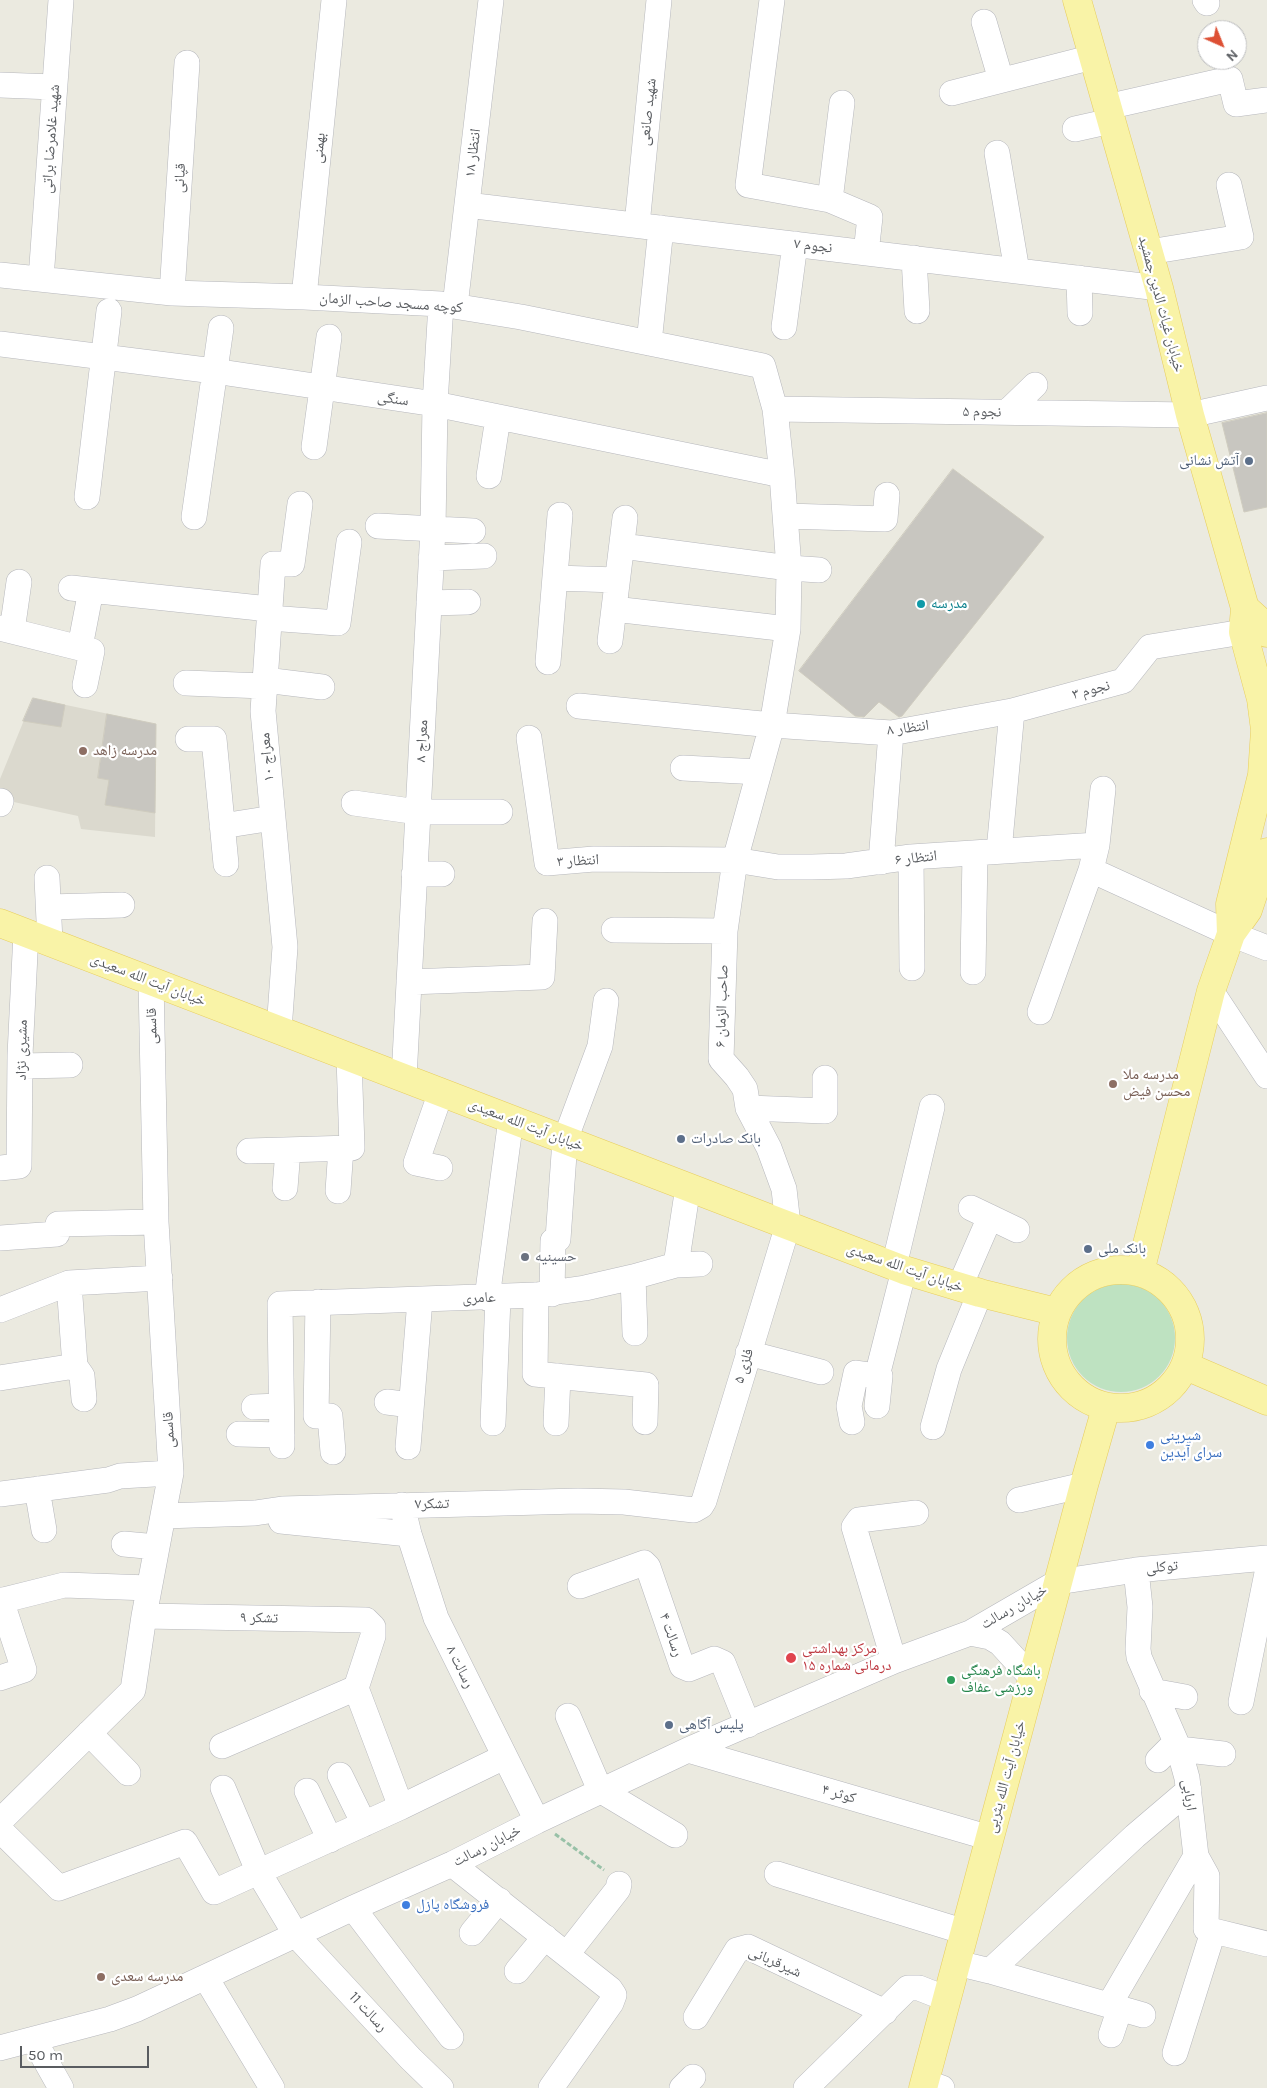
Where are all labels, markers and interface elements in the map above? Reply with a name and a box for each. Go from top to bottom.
north arrow [1197,20,1247,70]
text: N [1223,46,1242,65]
street label: شهید صانعی [636,77,660,147]
street label: شهید غلامرضا براتی [38,84,64,194]
street label: انتظار ۱۸ [461,128,485,178]
street label: بهمنی [308,132,330,164]
street label: قپانی [170,162,190,194]
street label: خیابان غیاث الدین جمشید [1134,234,1188,374]
street label: نجوم ۷ [793,235,833,257]
street label: کوچه مسجد صاحب الزمان [319,289,463,317]
street label: سنگی [376,388,410,410]
street label: نجوم ۵ [962,403,1002,421]
place label: آتش نشانی [1179,452,1239,470]
marker: آتش نشانی [1243,455,1255,467]
place label: مدرسه [931,595,967,613]
marker: مدرسه [915,598,927,610]
street label: نجوم ۳ [1070,676,1112,704]
street label: انتظار ۸ [886,716,930,740]
street label: معراج ۸ [412,719,432,763]
street label: معراج ۱۰ [256,732,278,782]
place label: مدرسه زاهد [93,742,157,760]
marker: مدرسه زاهد [77,745,89,757]
street label: انتظار ۶ [894,847,938,869]
street label: انتظار ۳ [556,851,600,871]
street label: خیابان آیت الله سعیدی [88,950,208,1010]
street label: صاحب الزمان ۶ [712,964,732,1048]
street label: قاسمی [143,1008,161,1044]
street label: مشیری نژاد [12,1019,32,1081]
place label: مدرسه ملا محسن فیض [1123,1066,1190,1101]
marker: مدرسه ملا محسن فیض [1107,1078,1119,1090]
street label: خیابان آیت الله سعیدی [466,1095,586,1155]
place label: بانک صادرات [691,1130,761,1148]
marker: بانک صادرات [675,1133,687,1145]
street label: خیابان آیت الله سعیدی [844,1240,966,1296]
place label: بانک ملی [1098,1240,1146,1258]
marker: بانک ملی [1082,1243,1094,1255]
place label: حسینیه [535,1248,576,1266]
marker: حسینیه [519,1251,531,1263]
street label: عامری [462,1288,496,1308]
street label: فلزی ۵ [730,1346,758,1386]
street label: قاسمی [159,1411,179,1449]
place label: شیرینی سرای آیدین [1160,1427,1222,1462]
marker: شیرینی سرای آیدین [1144,1439,1156,1451]
street label: تشکر۷ [414,1495,450,1513]
street label: توکلی [1145,1557,1179,1577]
street label: خیابان رسالت [978,1581,1050,1633]
street label: تشکر ۹ [240,1609,278,1627]
street label: رسالت ۴ [655,1611,687,1659]
place label: مرکز بهداشتی درمانی شماره ۱۵ [802,1640,891,1675]
street label: رسالت ۸ [442,1643,478,1691]
marker: مرکز بهداشتی درمانی شماره ۱۵ [784,1651,798,1665]
place label: باشگاه فرهنگی ورزشی عفاف [961,1662,1041,1697]
marker: باشگاه فرهنگی ورزشی عفاف [945,1674,957,1686]
place label: پلیس آگاهی [679,1716,744,1734]
marker: پلیس آگاهی [663,1719,675,1731]
street label: خیابان آیت الله یثربی [982,1719,1030,1835]
street label: اربابی [1178,1778,1200,1812]
street label: کوثر ۴ [820,1781,858,1807]
street label: خیابان رسالت [450,1821,524,1871]
place label: فروشگاه پازل [416,1896,489,1914]
marker: فروشگاه پازل [400,1899,412,1911]
street label: شیرقربانی [746,1942,804,1982]
place label: مدرسه سعدی [111,1968,183,1986]
marker: مدرسه سعدی [95,1971,107,1983]
street label: رسالت 11 [345,1988,391,2036]
scale bar [22,2036,151,2068]
text: 50 m [28,2046,63,2064]

